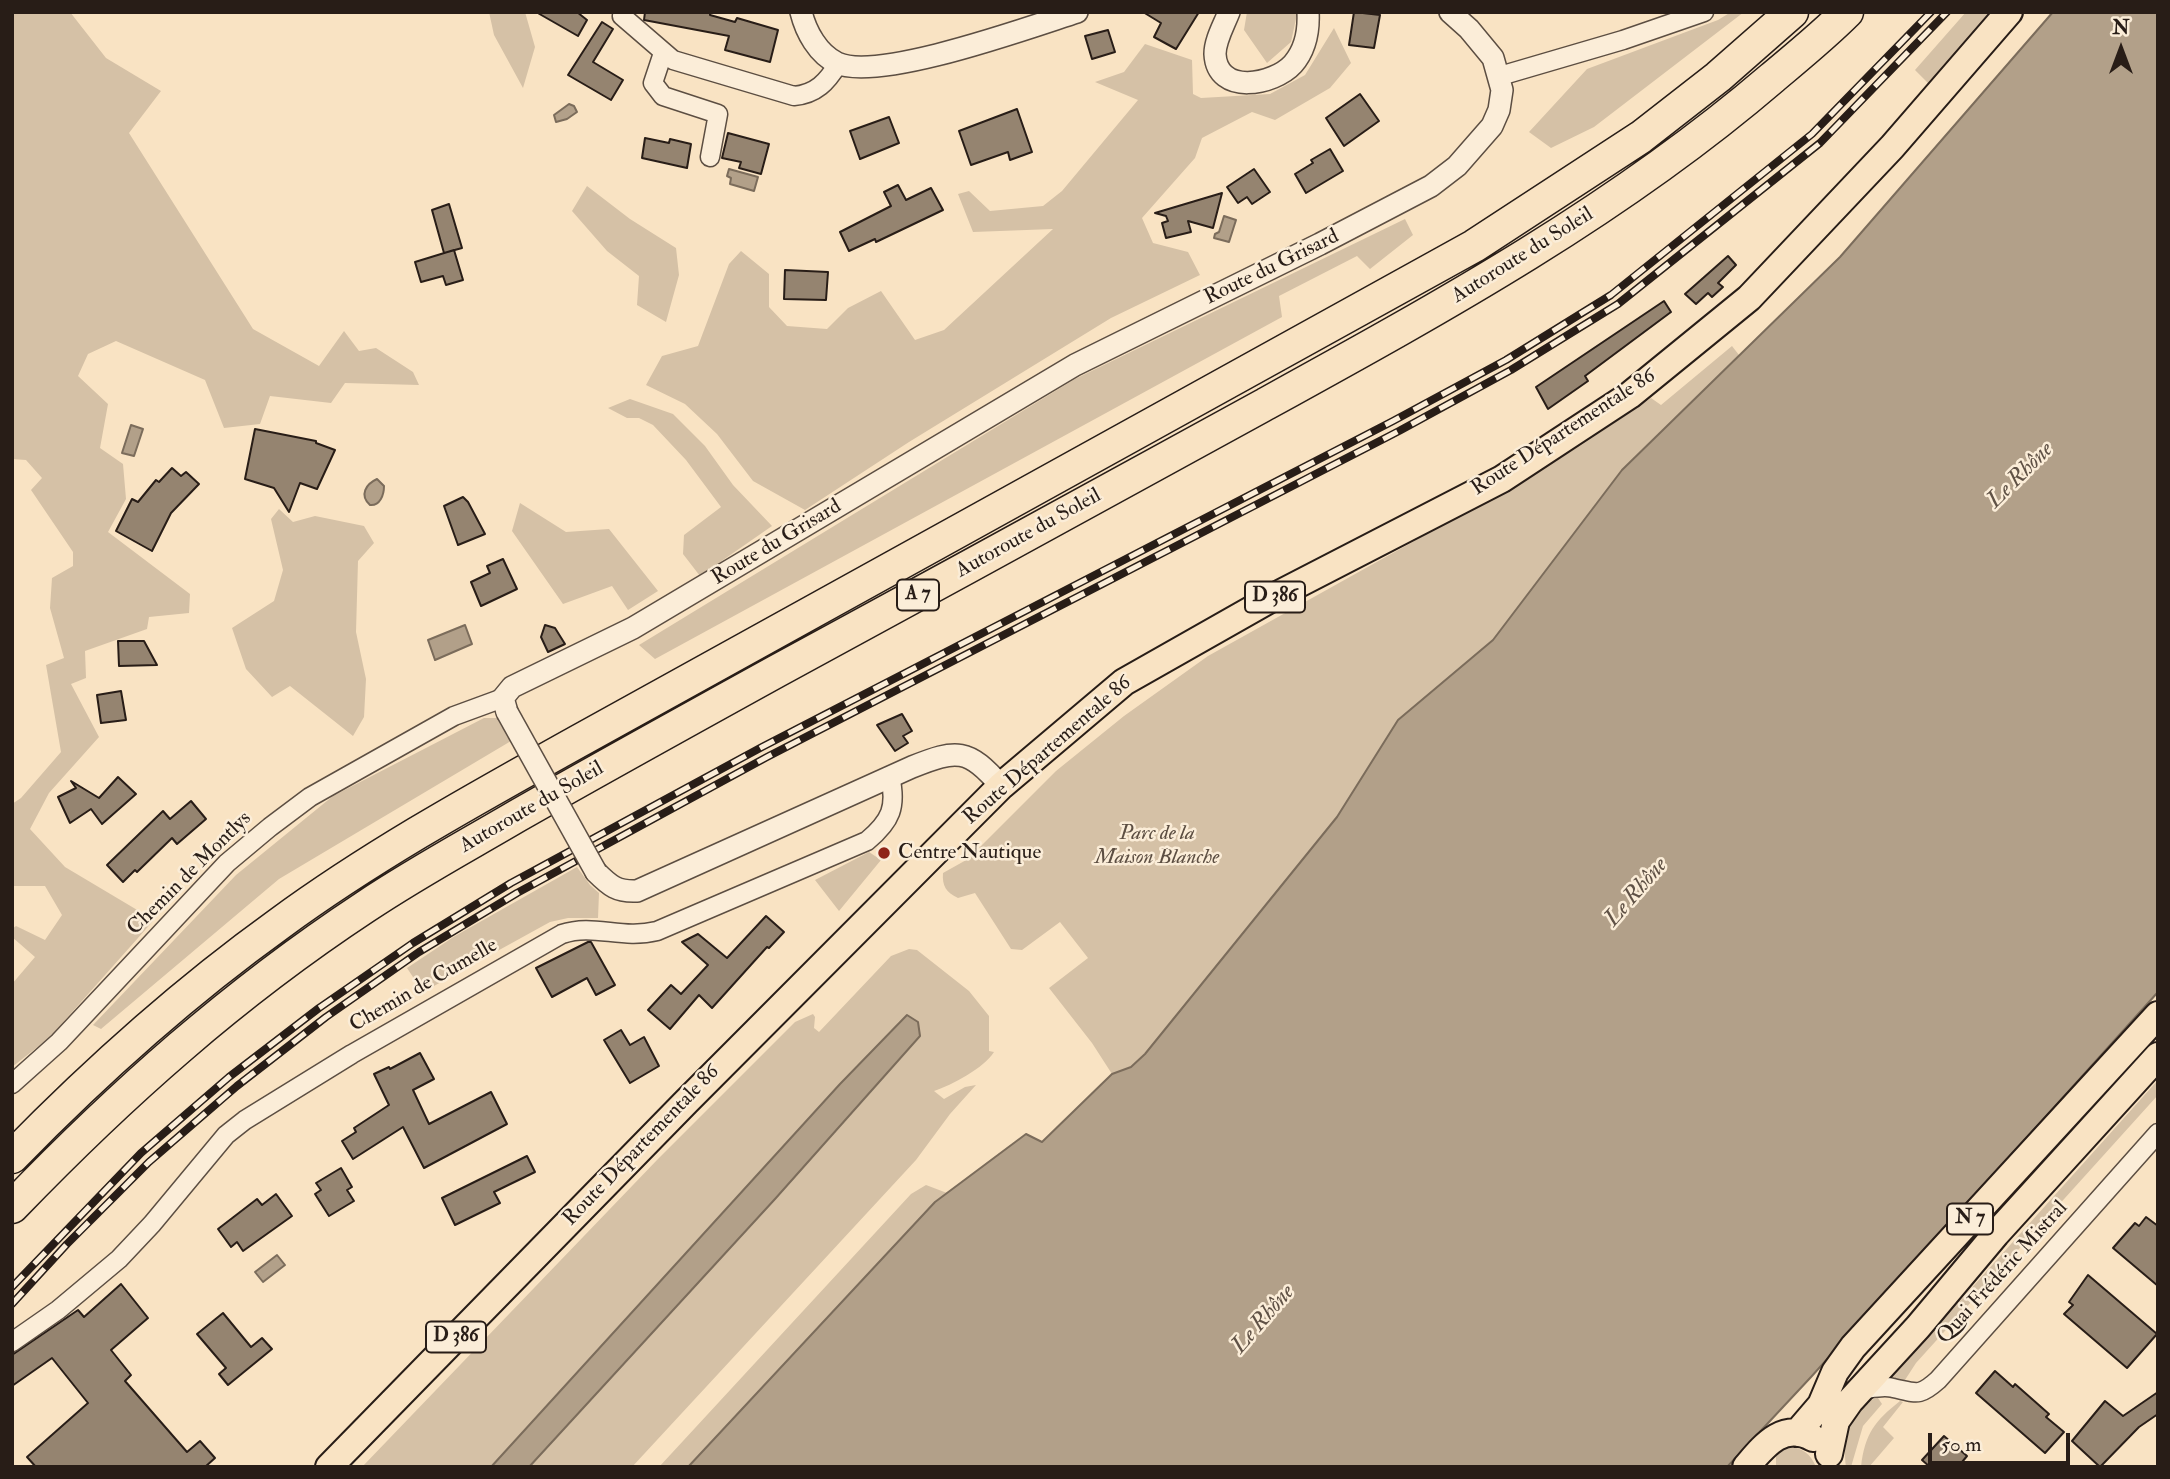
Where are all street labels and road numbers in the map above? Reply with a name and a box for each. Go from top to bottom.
street label: Autoroute du Soleil [1448,202,1598,310]
street label: Route du Grisard [1201,225,1343,311]
street label: Route Départementale 86 [1467,364,1661,502]
street label: Autoroute du Soleil [952,484,1106,584]
street label: Route du Grisard [708,495,846,591]
road number: A 7 [897,580,939,610]
road number: D 386 [1245,582,1305,612]
street label: Route Départementale 86 [959,671,1137,831]
street label: Autoroute du Soleil [456,757,608,859]
street label: Chemin de Montlys [123,807,257,941]
street label: Chemin de Cumelle [346,933,502,1039]
street label: Route Départementale 86 [558,1060,726,1232]
street label: Quai Frédéric Mistral [1932,1196,2074,1350]
road number: N 7 [1947,1204,1993,1234]
road number: D 386 [426,1322,486,1352]

